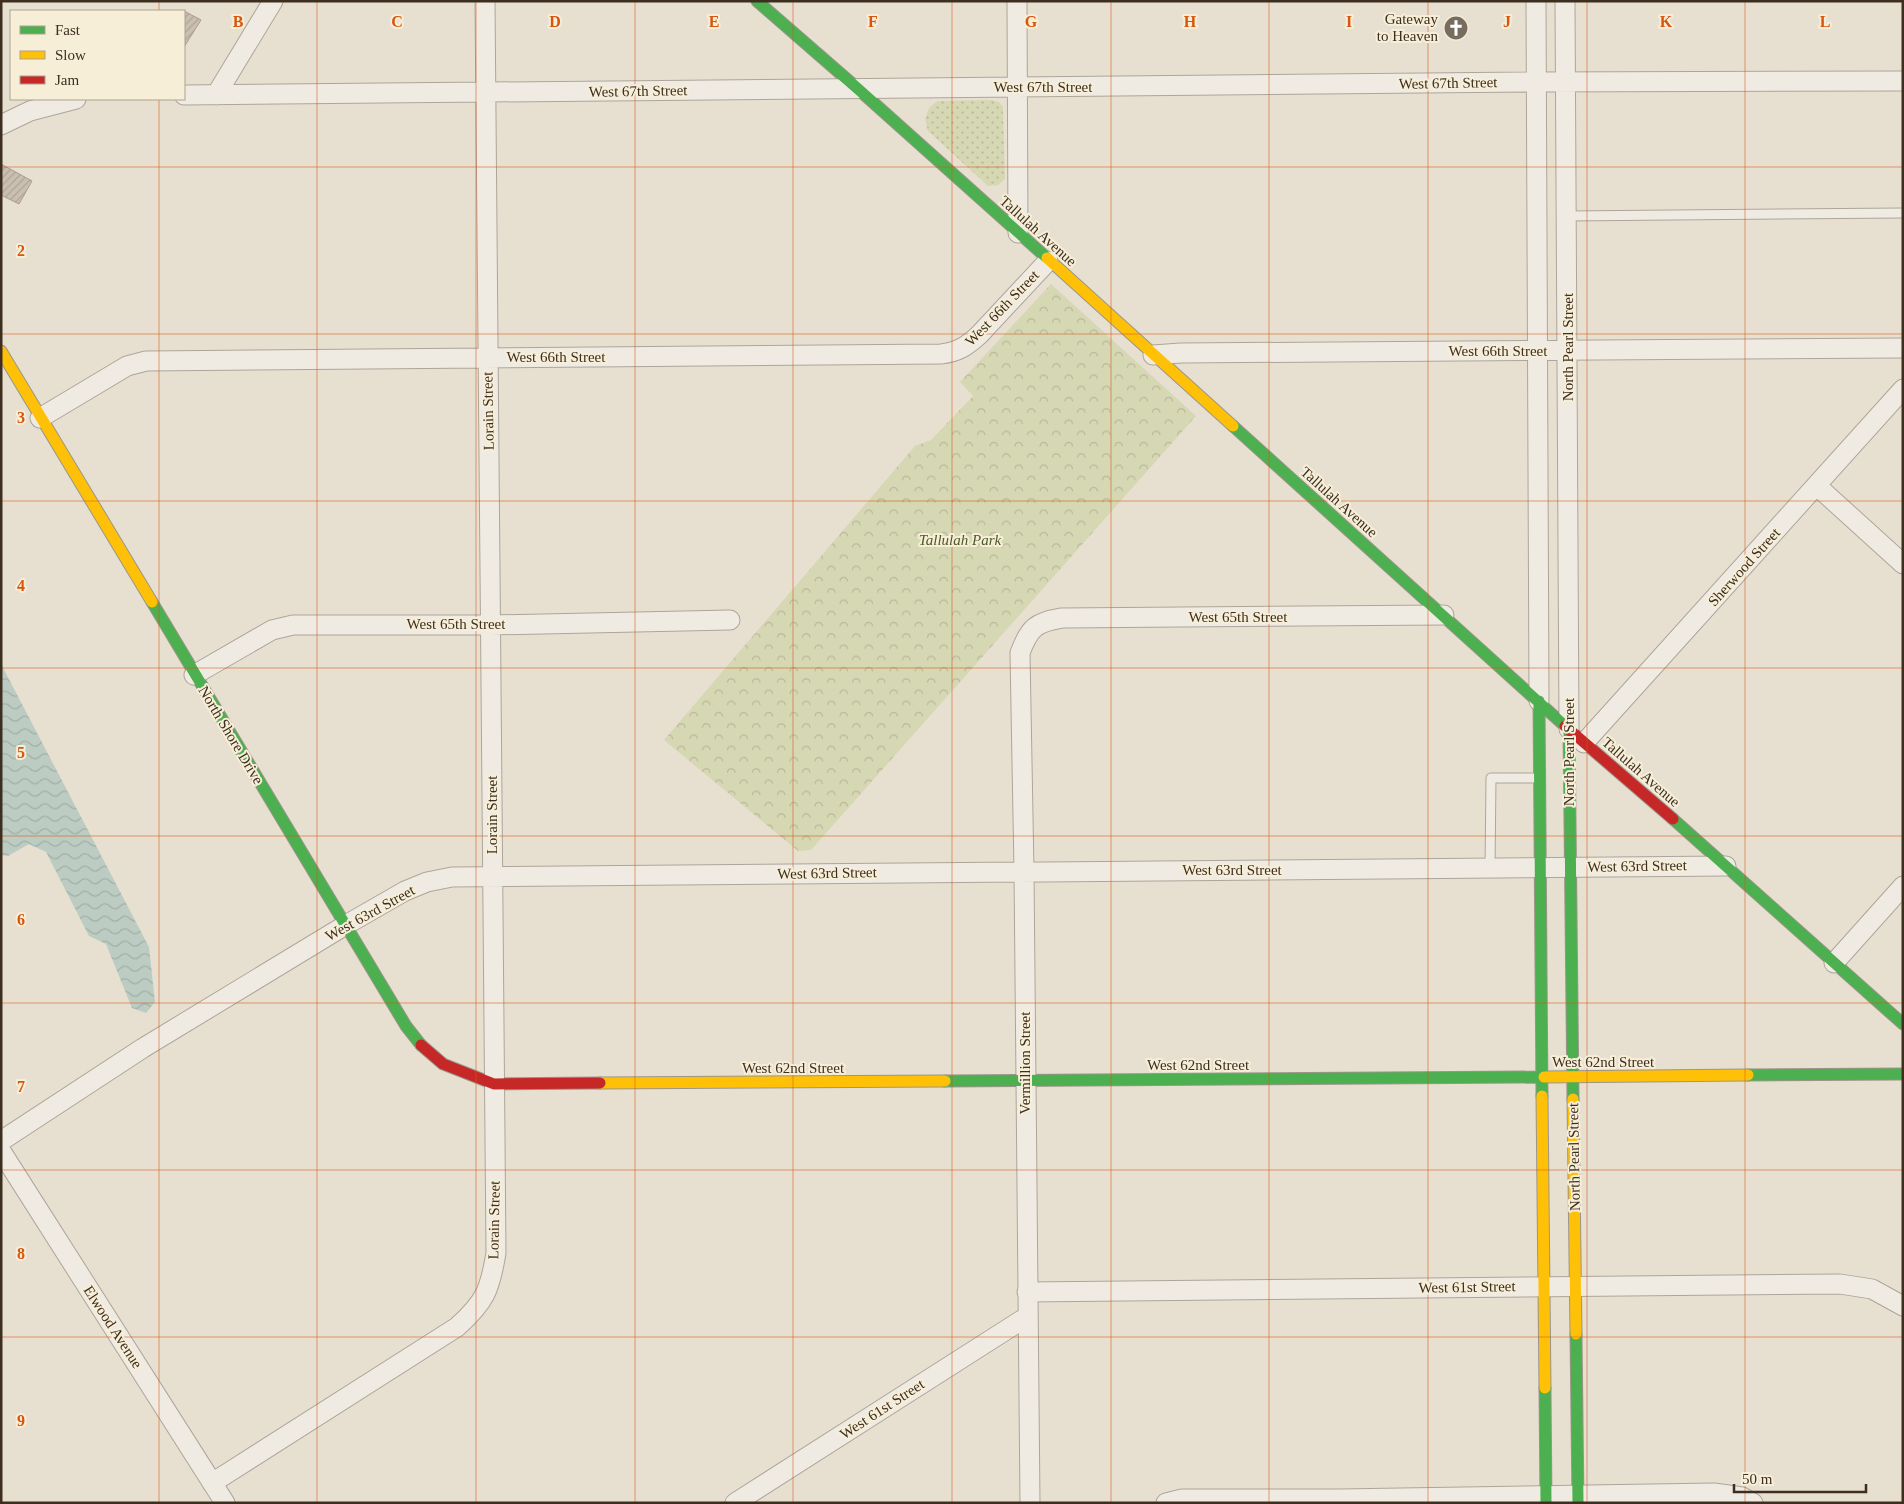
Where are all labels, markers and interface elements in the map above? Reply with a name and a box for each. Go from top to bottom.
legend [10,10,185,100]
place label: Gateway to Heaven [1377,11,1438,44]
text: B [233,13,244,30]
text: C [391,13,403,30]
text: D [549,13,561,30]
text: E [709,13,719,30]
text: F [868,13,878,30]
text: G [1025,13,1038,30]
text: H [1184,13,1197,30]
text: I [1346,13,1352,30]
text: J [1503,13,1511,30]
text: K [1660,13,1673,30]
text: L [1820,13,1830,30]
church icon: Gateway to Heaven [1443,15,1469,41]
text: Fast [55,22,81,38]
text: Slow [55,47,86,63]
text: Jam [55,72,79,88]
street label: West 67th Street [1398,74,1498,92]
street label: West 67th Street [994,79,1093,95]
street label: West 67th Street [588,82,688,100]
street label: Tallulah Avenue [996,192,1080,270]
text: 2 [17,242,25,259]
street label: West 66th Street [962,266,1043,349]
street label: North Pearl Street [1560,292,1576,401]
street label: West 66th Street [1449,343,1548,359]
street label: West 66th Street [507,349,606,365]
street label: Lorain Street [479,371,497,451]
text: 3 [17,409,25,426]
street label: Tallulah Avenue [1297,463,1381,541]
street label: Sherwood Street [1705,524,1784,609]
park label: Tallulah Park [919,532,1002,548]
text: 4 [17,577,25,594]
street label: West 65th Street [1189,609,1288,625]
street label: West 65th Street [407,616,506,632]
street label: North Shore Drive [195,683,267,787]
street label: North Pearl Street [1561,697,1577,806]
street label: Tallulah Avenue [1599,734,1683,810]
text: 5 [17,744,25,761]
street label: Lorain Street [484,775,500,854]
street label: West 63rd Street [1587,857,1688,875]
street label: West 63rd Street [1182,862,1283,878]
street label: West 63rd Street [777,864,878,882]
street label: West 63rd Street [323,881,418,944]
text: 6 [17,911,25,928]
street label: Vermillion Street [1017,1011,1033,1114]
street label: West 62nd Street [1552,1054,1655,1070]
street label: West 62nd Street [1147,1057,1250,1073]
street label: West 62nd Street [742,1060,845,1076]
text: 7 [17,1078,25,1095]
street label: North Pearl Street [1565,1102,1583,1211]
street label: Lorain Street [485,1180,503,1260]
text: 8 [17,1245,25,1262]
street label: West 61st Street [1418,1278,1517,1296]
street label: Elwood Avenue [80,1283,146,1372]
street label: West 61st Street [837,1375,928,1442]
text: 9 [17,1412,25,1429]
scale bar [1734,1462,1866,1494]
text: 50 m [1742,1471,1773,1487]

